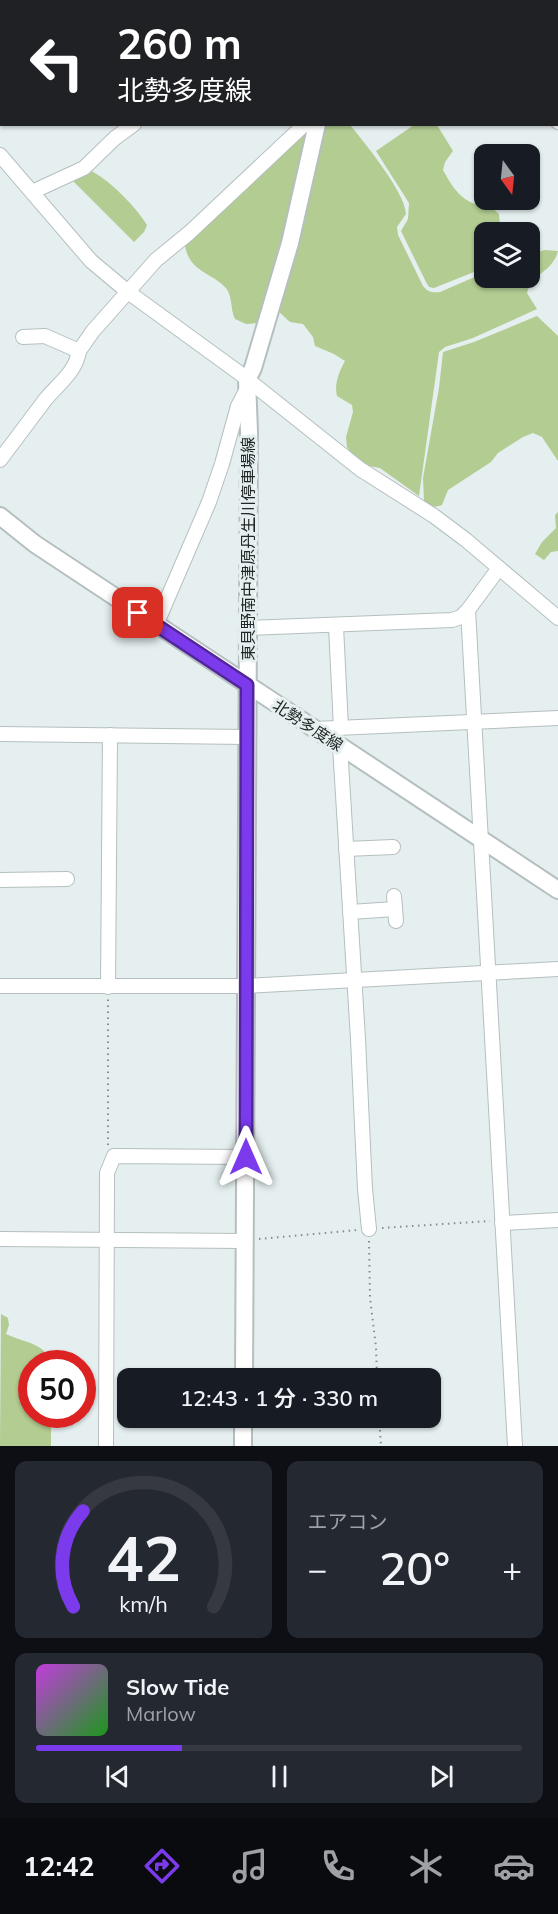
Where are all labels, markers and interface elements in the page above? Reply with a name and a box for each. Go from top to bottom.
text: 260 m [117,17,242,70]
icon: left [18,24,96,102]
text: 北勢多度線 [117,73,252,107]
north arrow [474,144,540,210]
map controls [474,144,540,288]
button: layers [474,222,540,288]
street label: 東貝野南中津原丹生川停車場線 [238,437,258,661]
pin [112,587,163,638]
icon: arrive [121,596,154,629]
street label: 北勢多度線 [269,695,347,755]
position arrow [214,1125,278,1189]
speed limit sign: 50 [18,1350,96,1428]
text: 12:43 · 1 分 · 330 m [180,1384,378,1412]
text: エアコン [308,1509,388,1534]
text: 42 [106,1518,181,1597]
text: 20° [379,1540,450,1596]
text: − [308,1548,327,1589]
text: + [502,1548,522,1589]
text: km/h [119,1590,167,1617]
text: Slow Tide [126,1673,229,1701]
text: Marlow [126,1701,196,1726]
icon: previous [101,1760,134,1793]
icon: pause [263,1760,296,1793]
icon: next [425,1760,458,1793]
icon: directions [141,1845,183,1887]
icon: music [229,1845,271,1887]
icon: phone [317,1845,359,1887]
icon: climate [405,1845,447,1887]
icon: car [493,1845,535,1887]
text: 12:42 [23,1849,95,1883]

